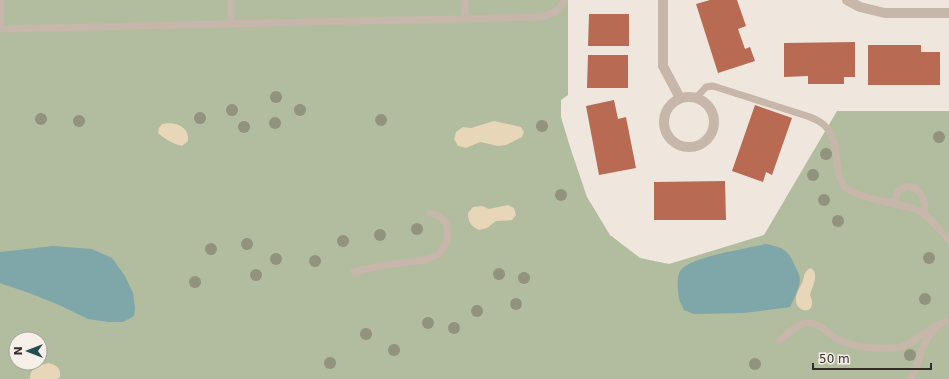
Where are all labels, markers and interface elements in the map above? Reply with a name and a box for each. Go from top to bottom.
north arrow [8,331,48,371]
scale bar [813,345,931,371]
text: N [12,346,25,356]
text: 50 m [819,352,850,366]

